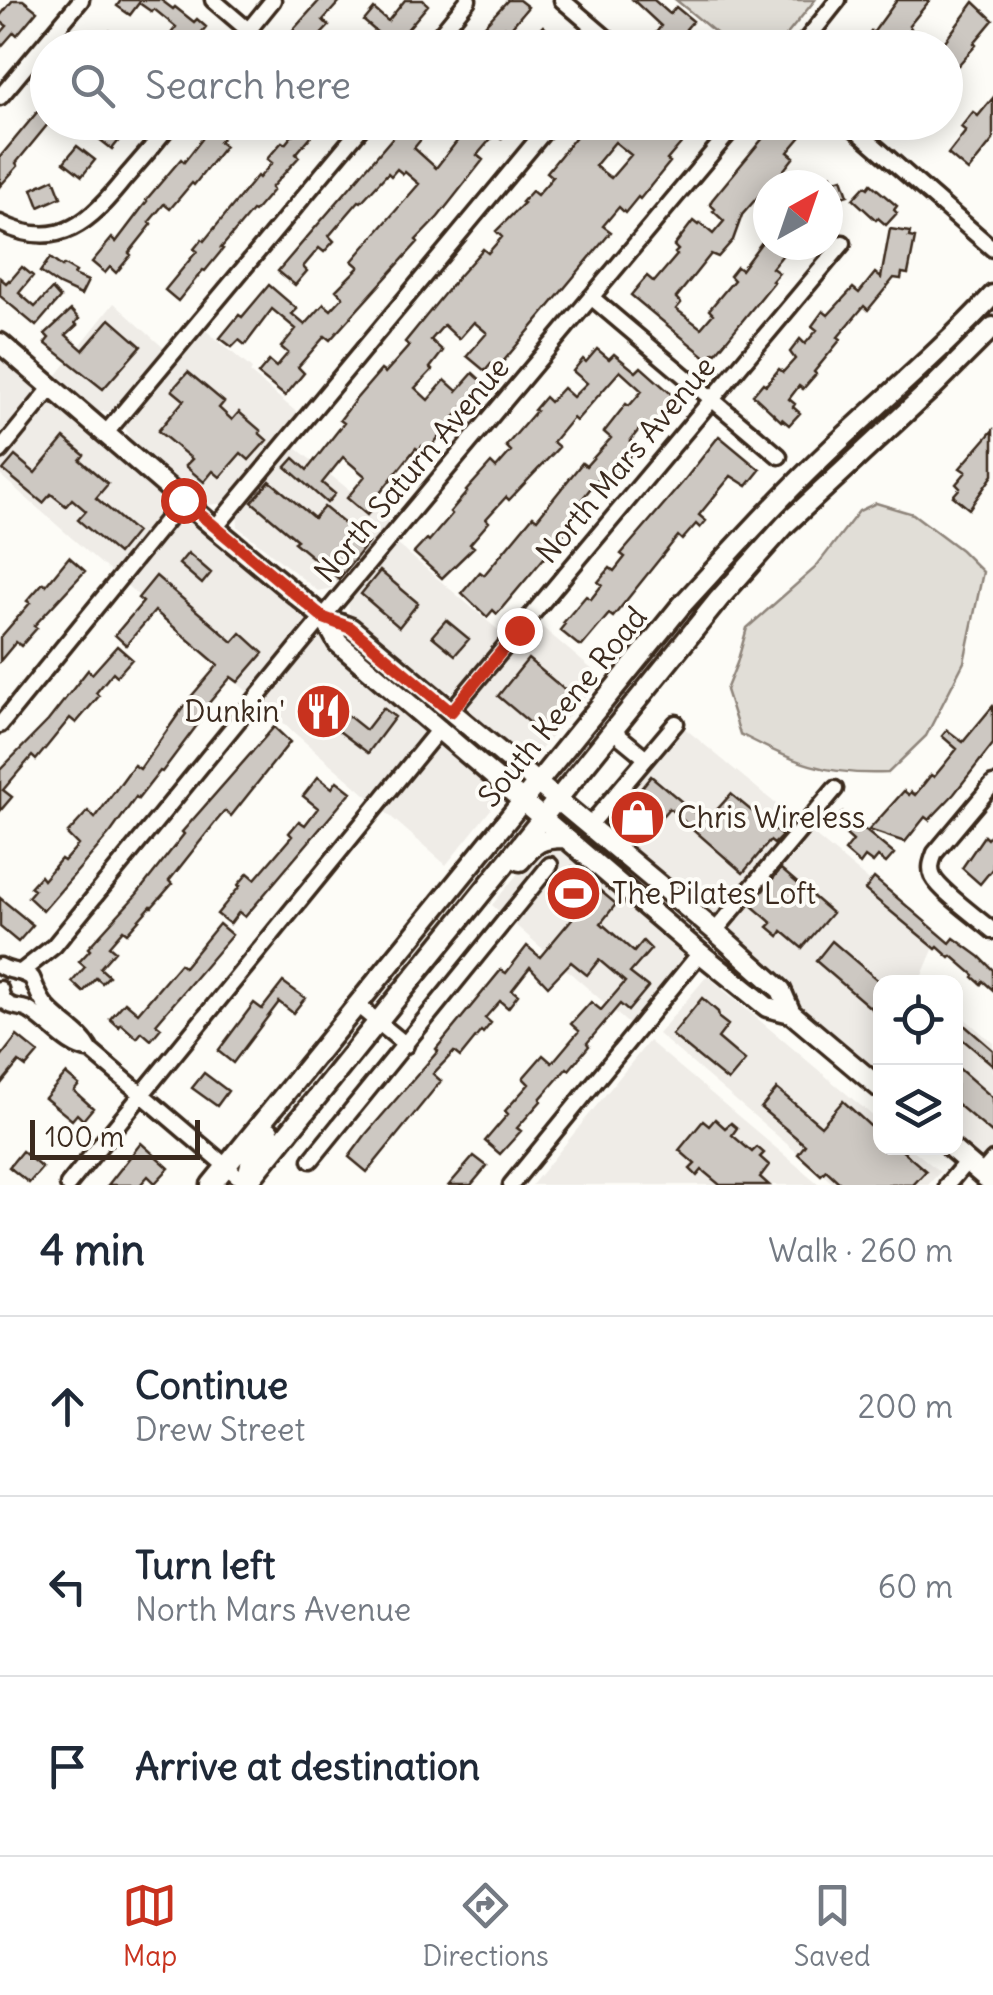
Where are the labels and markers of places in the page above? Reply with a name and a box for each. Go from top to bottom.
restaurant icon: Dunkin' [294,682,354,742]
place label: Dunkin' [184,692,285,730]
shop icon: Chris Wireless [608,788,668,848]
place label: Chris Wireless [677,798,866,836]
sports icon: The Pilates Loft [543,864,603,924]
place label: The Pilates Loft [612,874,816,912]

